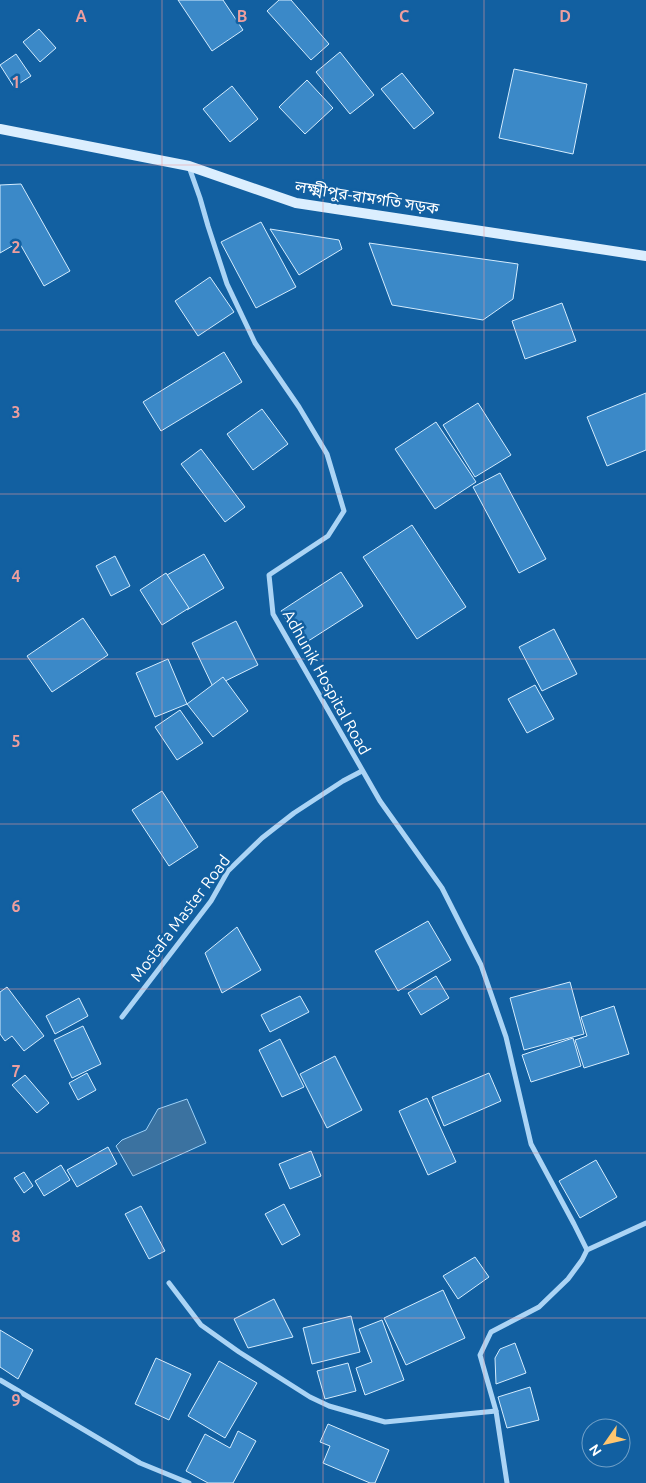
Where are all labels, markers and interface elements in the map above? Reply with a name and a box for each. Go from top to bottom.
text: A [75,7,87,25]
text: B [237,7,247,25]
text: C [399,7,409,25]
text: D [559,7,571,25]
text: 1 [11,73,21,91]
street label: লক্ষ্মীপুর-রামগতি সড়ক [293,177,441,218]
text: 2 [11,238,21,256]
text: 3 [11,403,21,421]
text: 4 [11,567,21,585]
street label: Adhunik Hospital Road [280,606,374,758]
text: 5 [11,732,21,750]
street label: Mostafa Master Road [127,851,233,985]
text: 6 [11,897,21,915]
text: 7 [11,1062,21,1080]
text: 8 [11,1227,21,1245]
text: 9 [11,1391,21,1409]
north arrow [581,1418,631,1468]
text: N [586,1441,605,1459]

